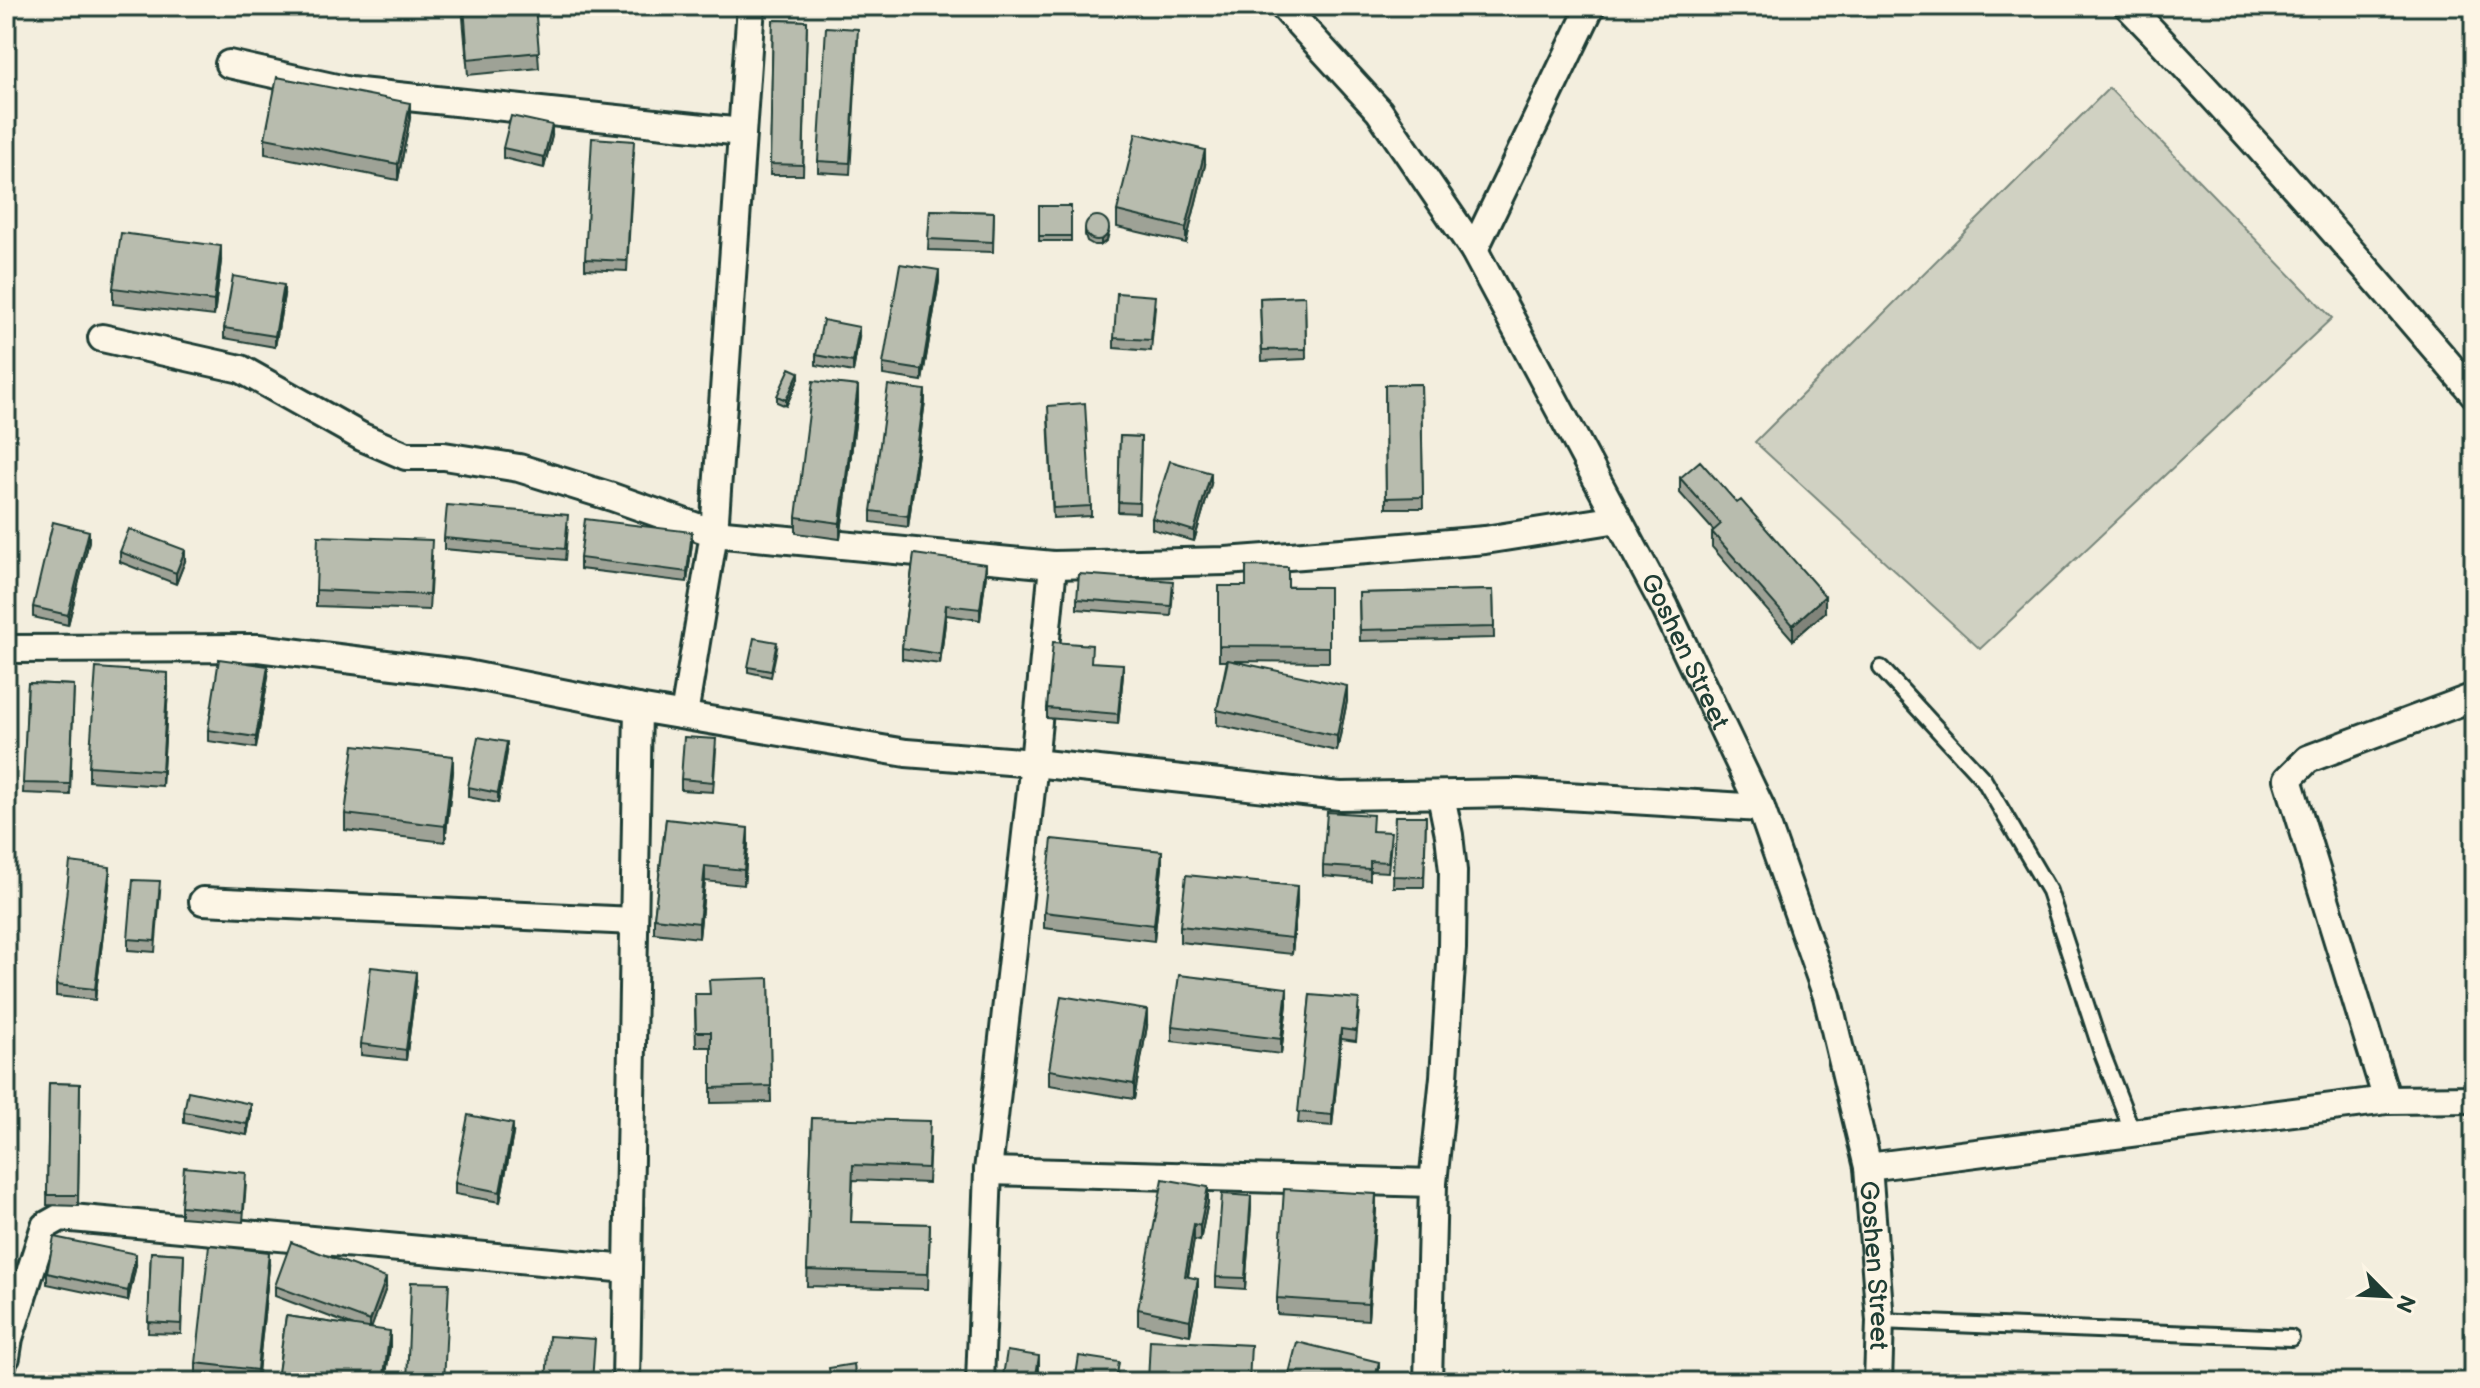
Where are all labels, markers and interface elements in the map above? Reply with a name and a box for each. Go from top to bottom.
street label: Goshen Street [1633,568,1735,735]
street label: Goshen Street [1852,1180,1894,1350]
north arrow [2348,1256,2428,1336]
text: N [2389,1290,2421,1317]

